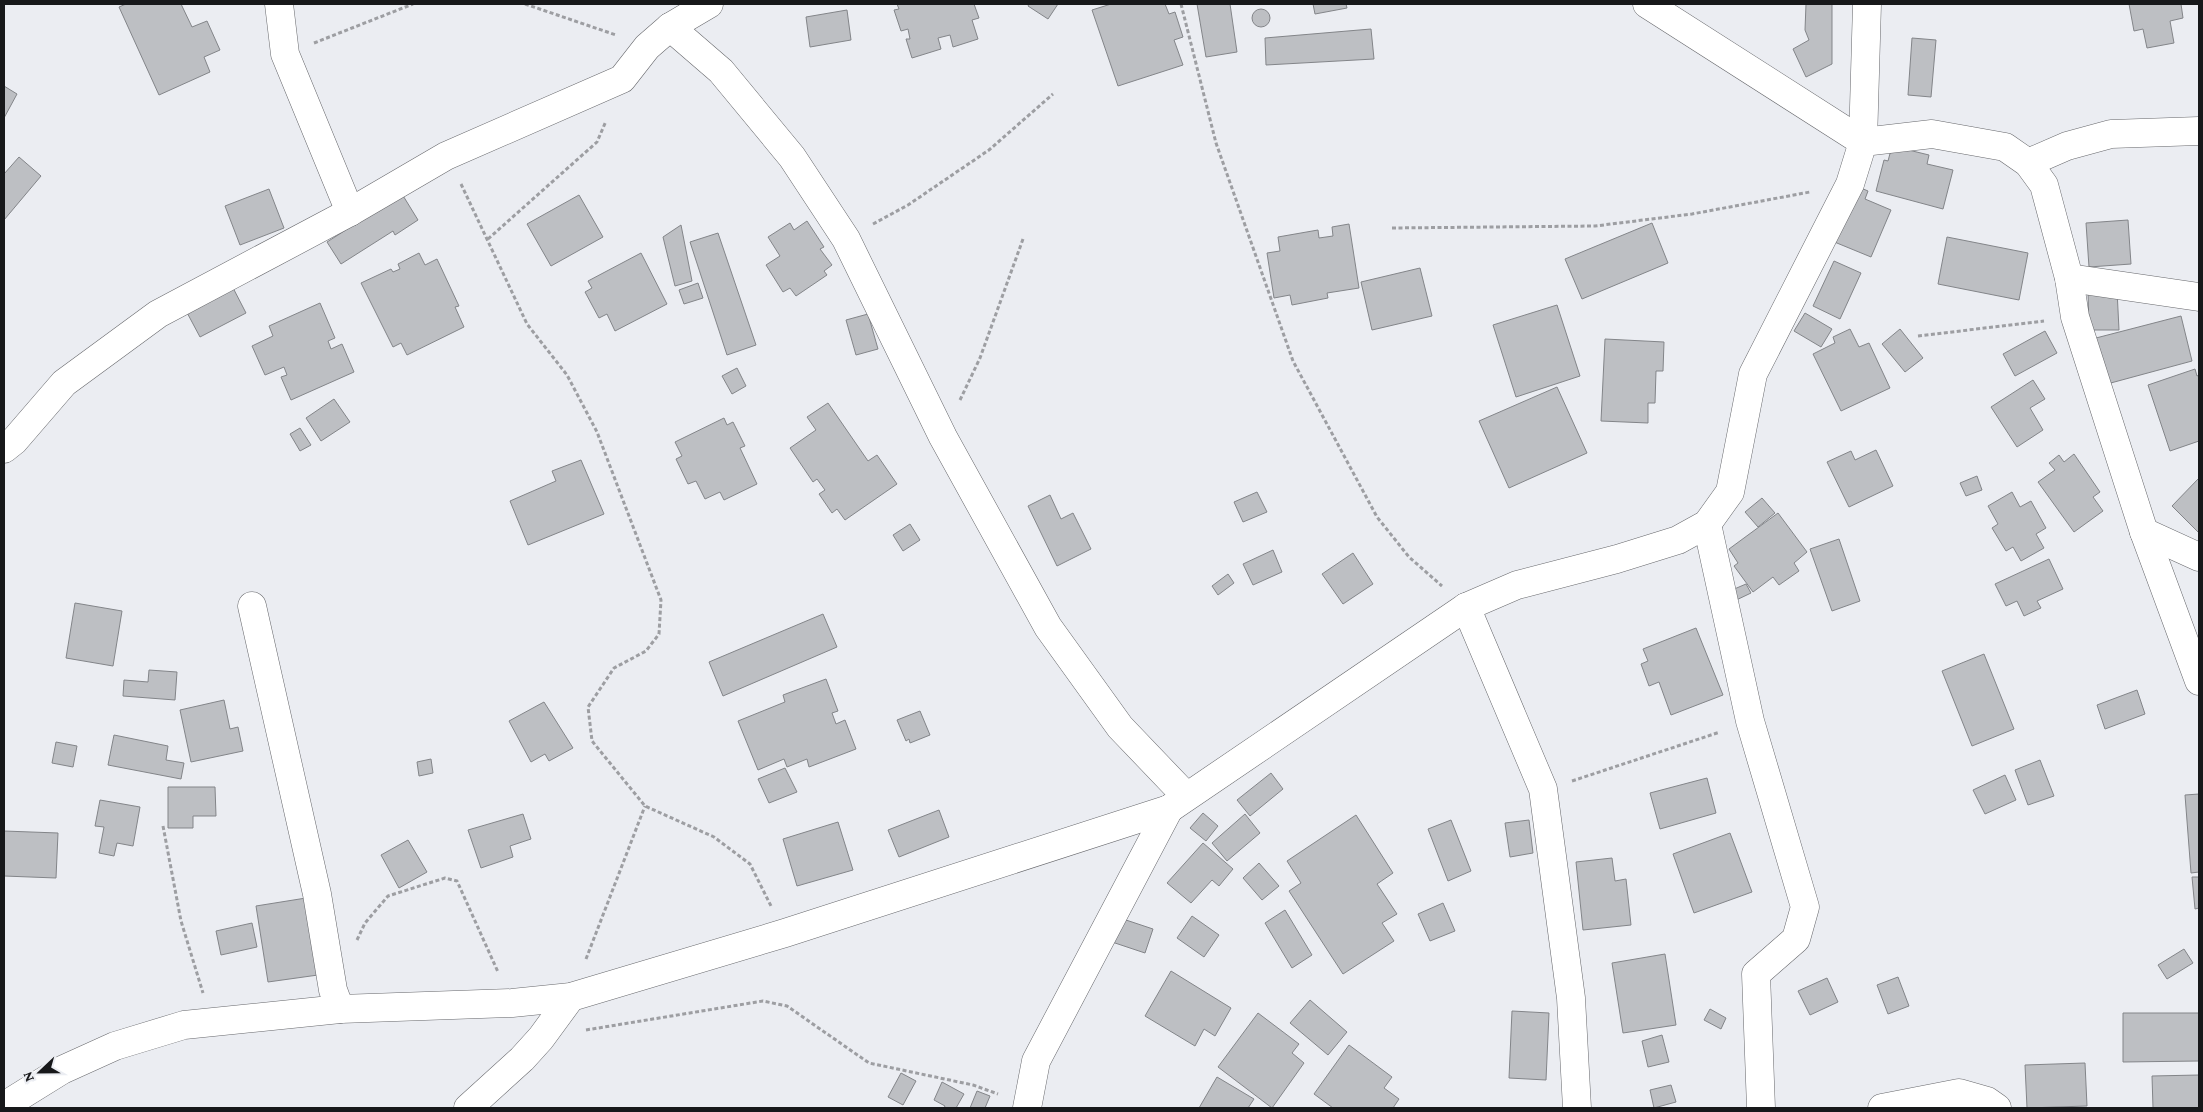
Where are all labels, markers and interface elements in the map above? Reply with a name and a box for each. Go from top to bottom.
north arrow [15,1047,65,1097]
text: N [19,1069,37,1084]

